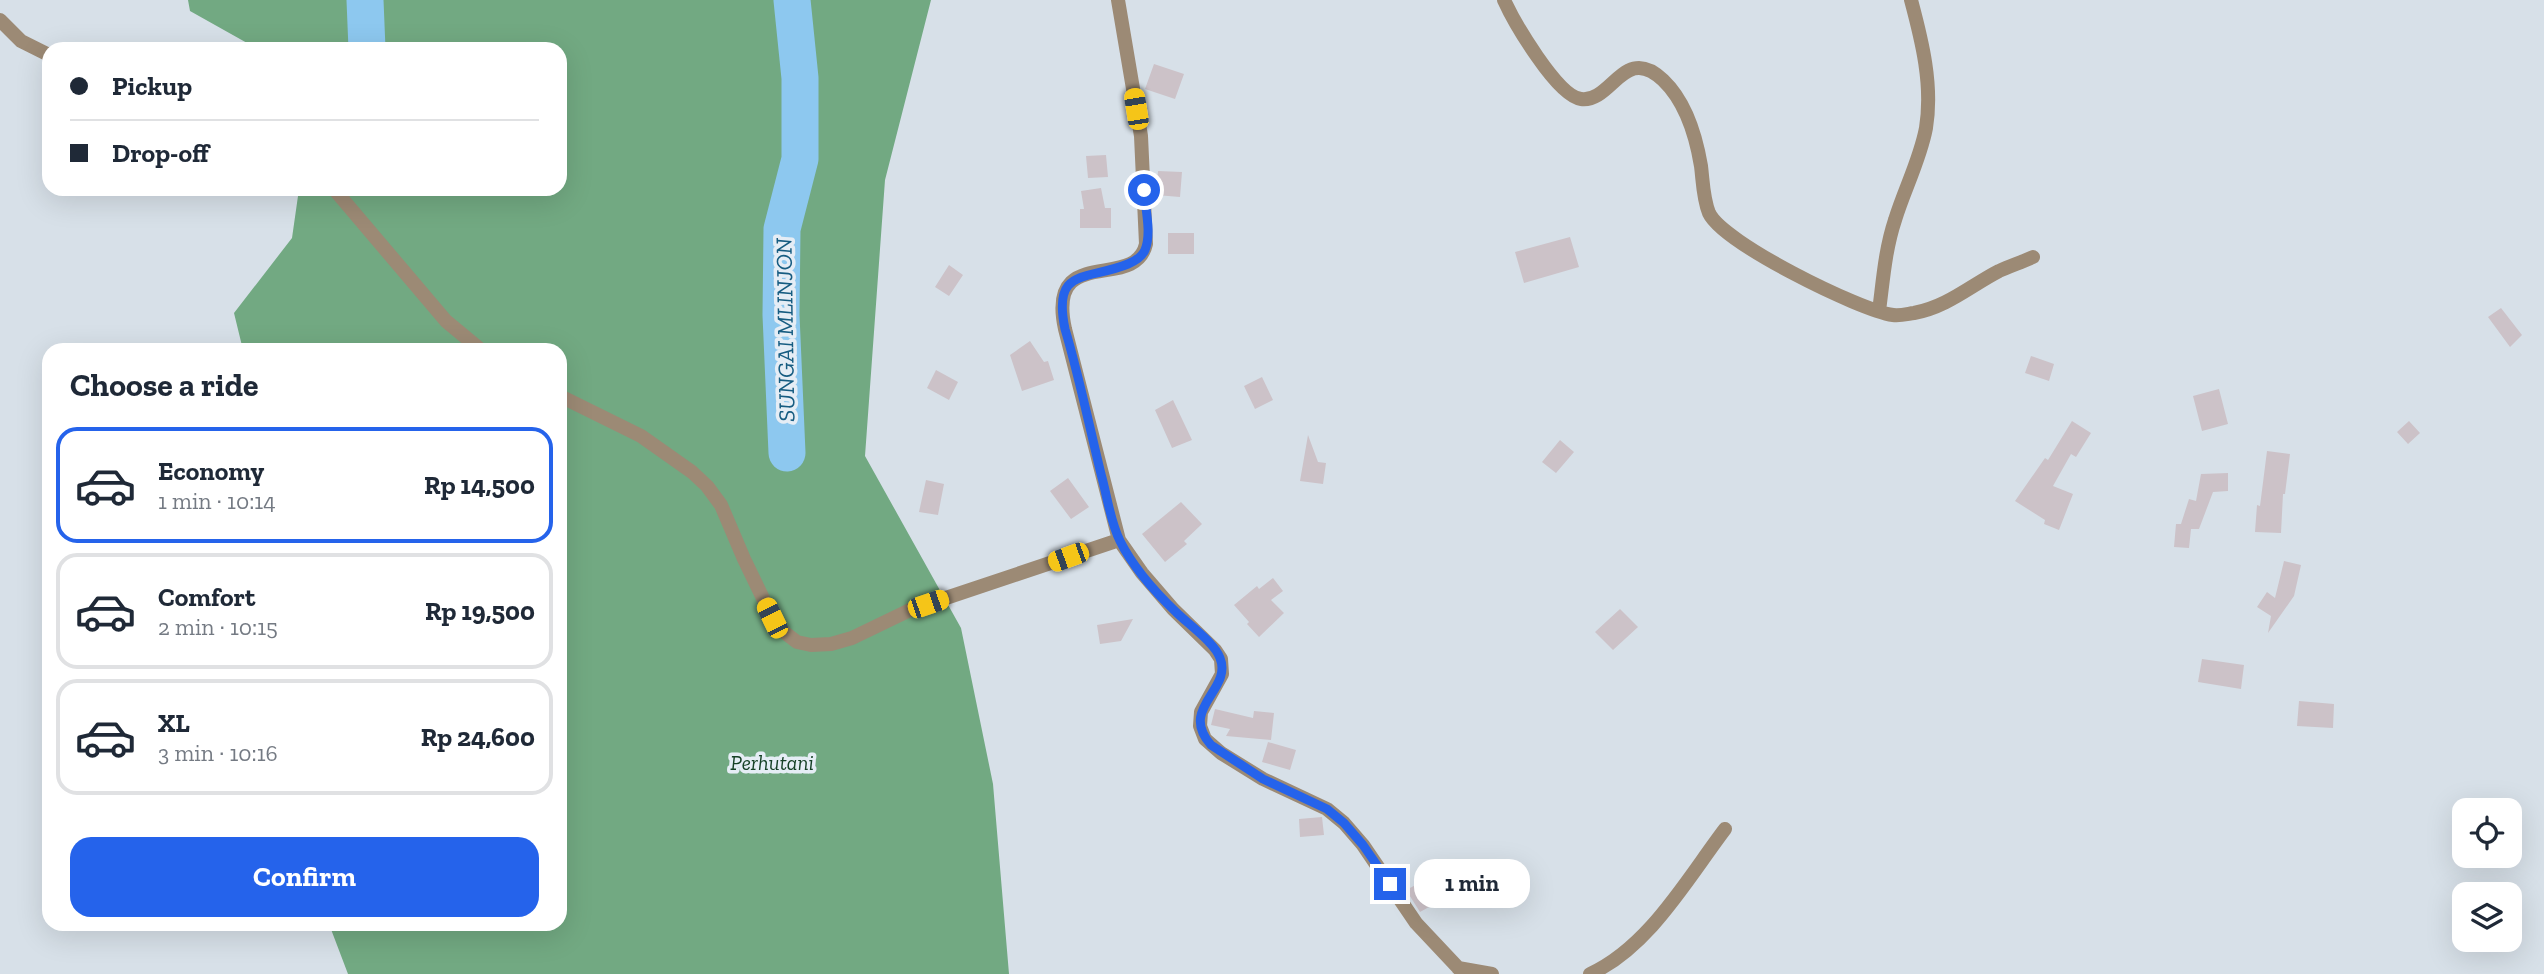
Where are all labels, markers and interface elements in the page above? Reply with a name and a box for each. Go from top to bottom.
text: Pickup [112,70,192,102]
car [1123,87,1150,131]
text: Drop-off [112,137,209,169]
route start [1128,174,1160,206]
water label: SUNGAI MLINJON [769,237,801,422]
text: Choose a ride [70,366,258,404]
icon: car [74,454,137,517]
text: Economy [158,455,264,487]
text: Rp 14,500 [424,469,535,501]
text: 1 min · 10:14 [158,487,276,515]
car [1045,540,1092,574]
icon: car [74,580,137,643]
text: Comfort [158,581,255,613]
car [905,587,952,621]
text: Rp 19,500 [425,595,535,627]
car [754,595,791,641]
text: 2 min · 10:15 [158,613,278,641]
icon: car [74,706,137,769]
text: XL [158,707,190,739]
text: Rp 24,600 [421,721,535,753]
text: 3 min · 10:16 [158,739,278,767]
park label: Perhutani [730,750,814,775]
map controls [2452,798,2522,952]
button: locate [2452,798,2522,868]
button: Confirm [70,837,539,917]
callout: 1 min [1414,860,1530,908]
route end [1374,868,1406,900]
text: 1 min [1445,869,1499,897]
button: layers [2452,882,2522,952]

